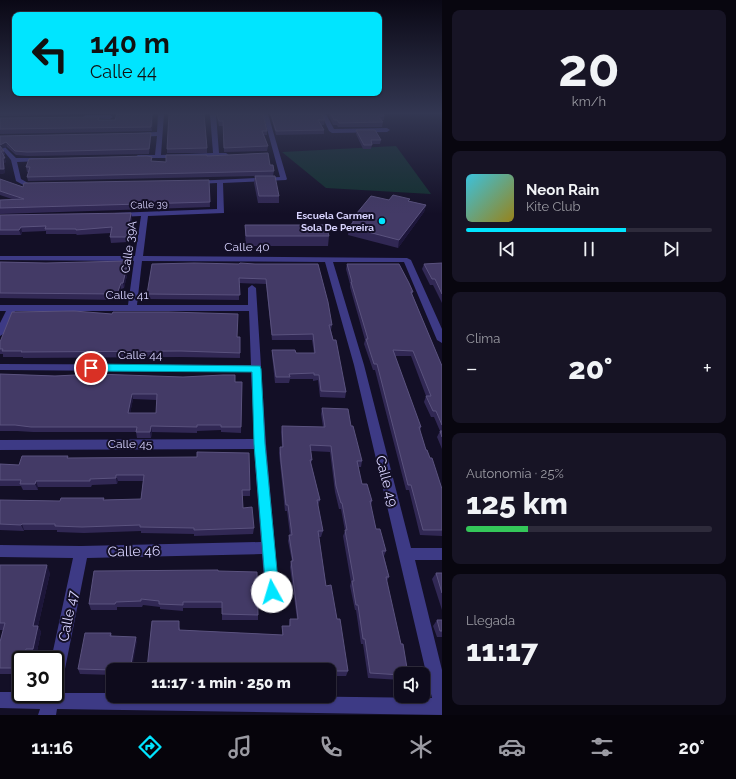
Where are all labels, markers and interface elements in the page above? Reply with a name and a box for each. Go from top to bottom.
text: 140 m [90,27,170,60]
icon: left [24,28,76,80]
text: 20 [558,37,620,98]
text: Calle 44 [90,61,157,82]
text: km/h [572,94,606,109]
text: Neon Rain [526,181,599,199]
street label: Calle 39 [130,198,168,211]
text: Kite Club [526,199,581,214]
place label: Escuela Carmen Sola De Pereira [296,210,374,233]
marker: Escuela Carmen Sola De Pereira [377,216,387,226]
street label: Calle 39A [118,220,140,274]
icon: previous [496,238,518,260]
icon: pause [578,238,600,260]
icon: next [660,238,682,260]
street label: Calle 40 [224,240,270,254]
street label: Calle 41 [105,288,149,302]
text: Clima [466,331,500,346]
street label: Calle 44 [118,348,163,362]
pin [74,351,108,385]
text: 20° [568,351,612,386]
text: − [466,355,478,381]
text: + [703,355,712,381]
icon: arrive [80,357,102,379]
street label: Calle 45 [108,437,153,451]
street label: Calle 49 [372,454,402,508]
text: Autonomía · 25% [466,466,564,481]
text: 125 km [466,486,568,521]
street label: Calle 46 [107,543,161,559]
position arrow [251,571,293,613]
street label: Calle 47 [55,589,81,643]
text: Llegada [466,613,515,628]
text: 11:17 [466,633,538,668]
speed limit sign: 30 [12,651,64,703]
map controls [394,667,430,703]
button: sound [394,667,430,703]
text: 11:17 · 1 min · 250 m [151,674,291,692]
icon: directions [136,733,164,761]
icon: music [226,733,254,761]
icon: phone [317,733,345,761]
icon: climate [407,733,435,761]
icon: car [498,733,526,761]
icon: filters [588,733,616,761]
text: 11:16 [31,737,73,758]
text: 20° [679,737,705,758]

